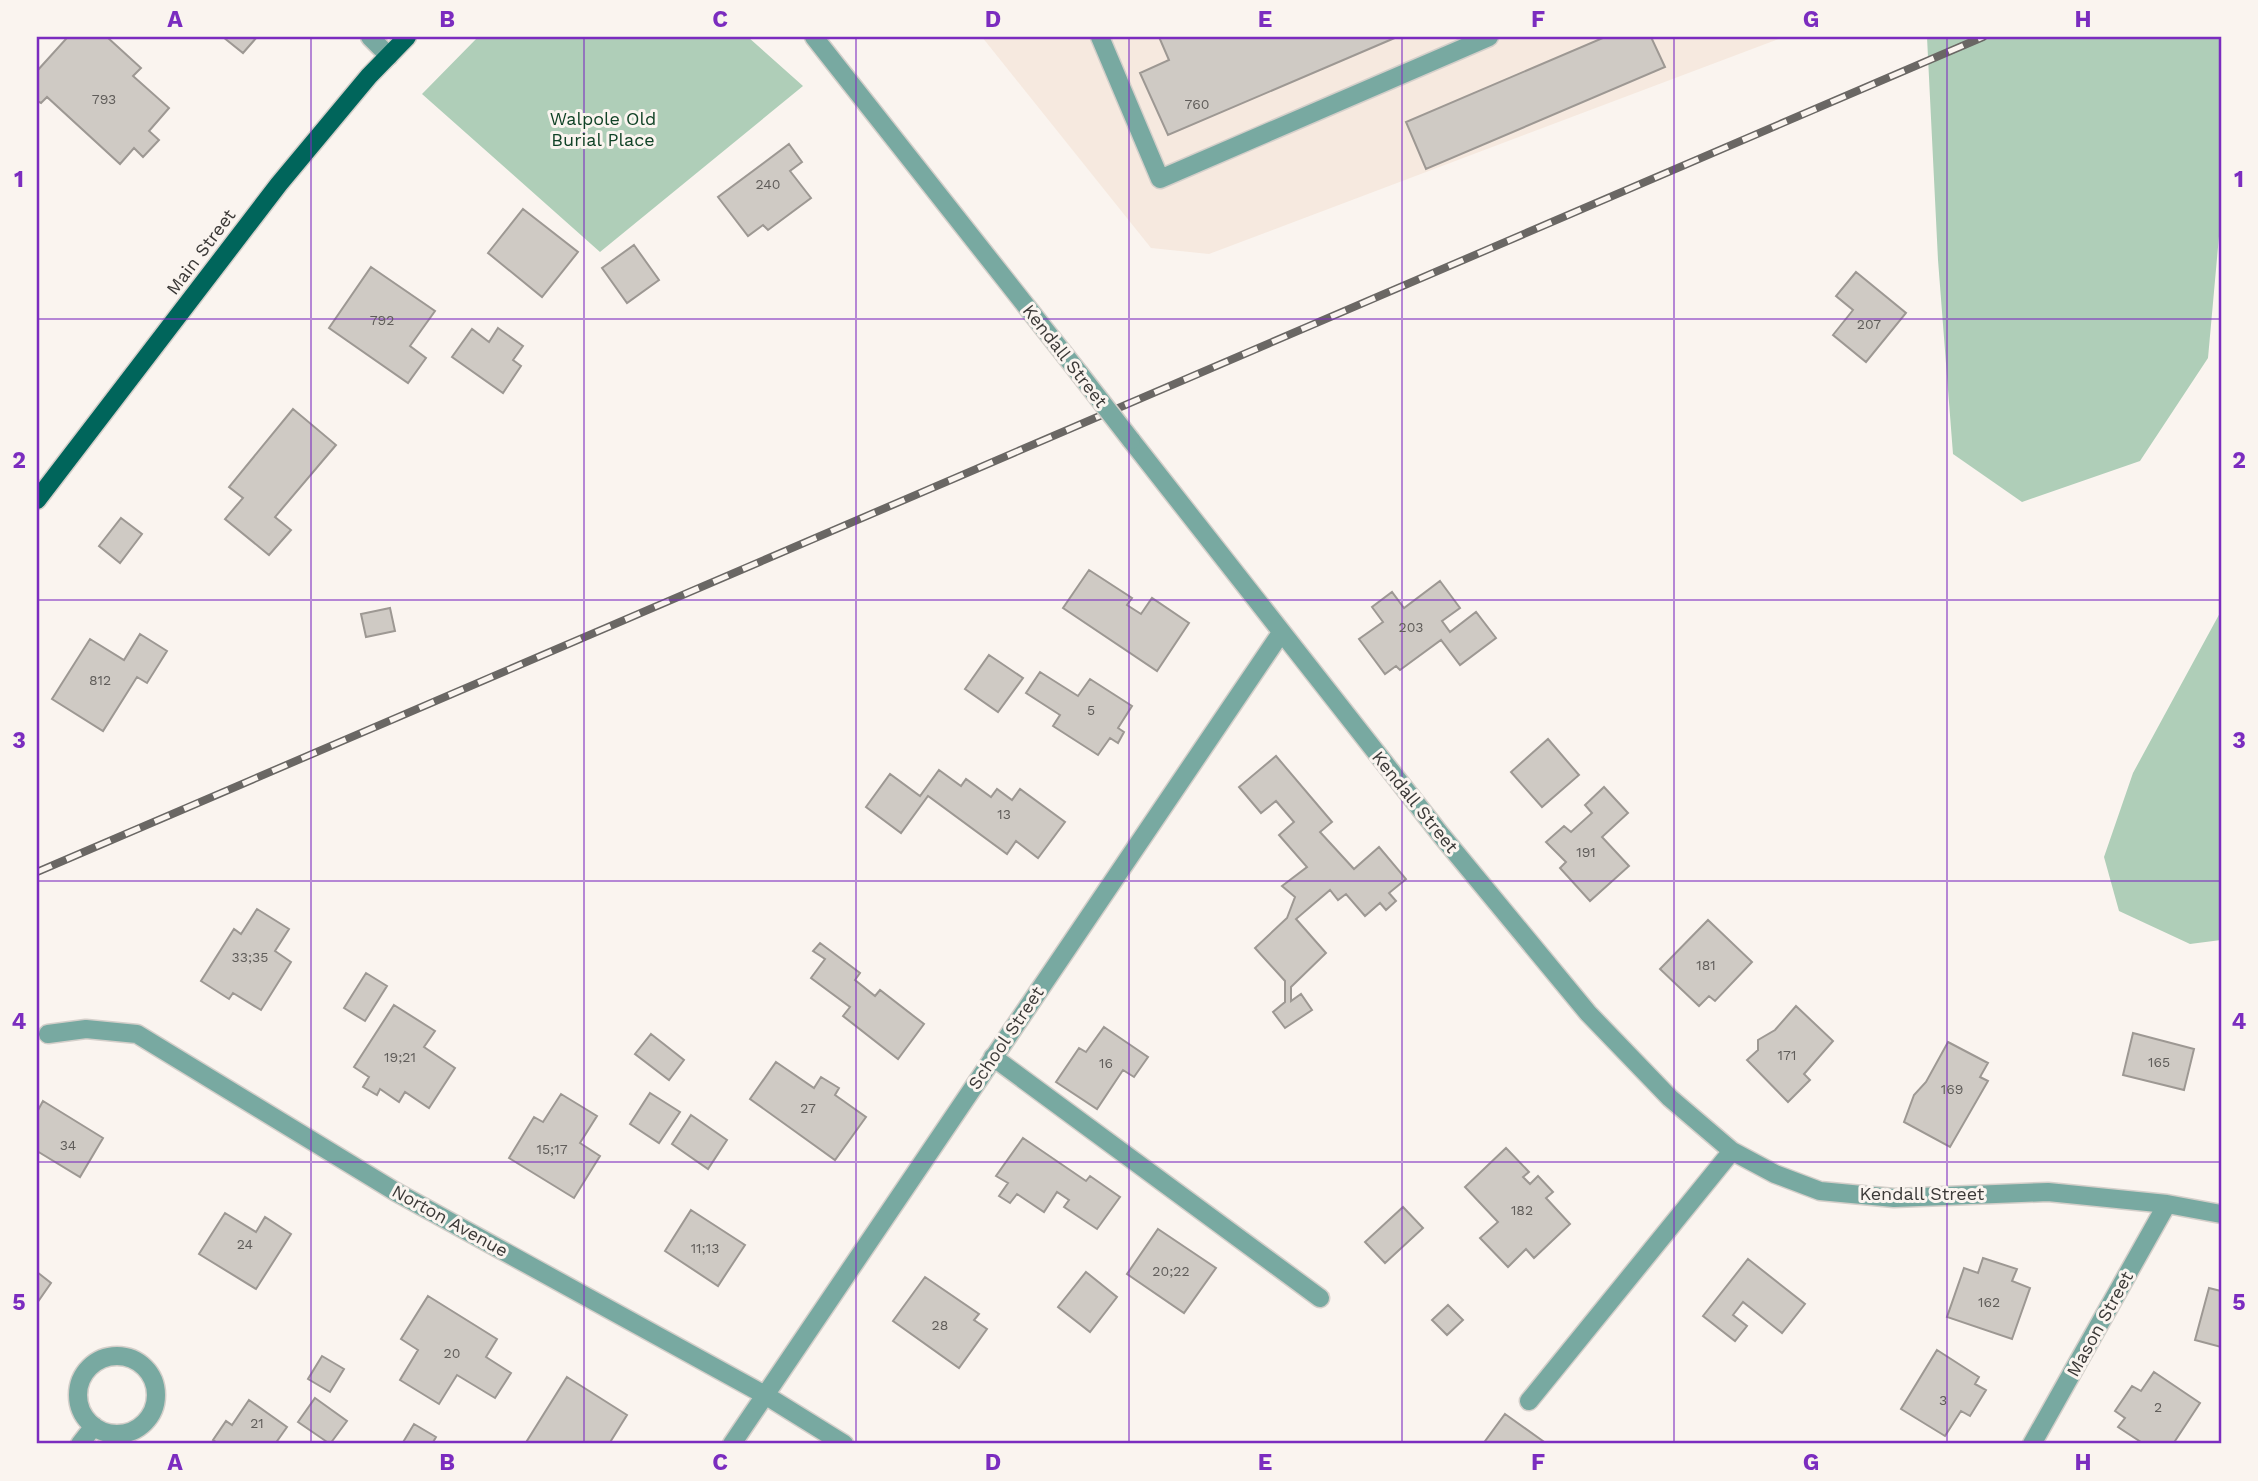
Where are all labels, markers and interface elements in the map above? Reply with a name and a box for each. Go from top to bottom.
text: A [167,6,183,33]
text: B [439,6,455,33]
text: C [712,6,728,33]
text: D [985,6,1001,33]
text: E [1258,6,1272,33]
text: F [1531,6,1545,33]
text: G [1803,6,1819,33]
text: H [2074,6,2092,33]
house number: 793 [92,91,116,107]
house number: 760 [1185,96,1209,112]
park label: Walpole Old Burial Place [550,108,656,150]
text: 1 [14,166,24,193]
text: 1 [2234,166,2244,193]
house number: 240 [755,176,781,192]
street label: Main Street [162,204,240,299]
street label: Kendall Street [1019,300,1112,412]
house number: 792 [370,312,394,328]
house number: 207 [1857,316,1881,332]
text: 2 [12,447,26,474]
text: 2 [2232,447,2246,474]
house number: 203 [1399,619,1423,635]
house number: 812 [89,672,111,688]
house number: 5 [1087,702,1095,718]
text: 3 [12,727,26,754]
text: 3 [2232,727,2246,754]
street label: Kendall Street [1368,747,1463,857]
house number: 13 [997,806,1011,822]
house number: 191 [1576,844,1596,860]
house number: 33;35 [232,949,268,965]
house number: 181 [1696,957,1716,973]
street label: School Street [963,982,1048,1093]
text: 4 [12,1008,27,1035]
text: 4 [2232,1008,2247,1035]
house number: 171 [1778,1047,1796,1063]
house number: 19;21 [384,1049,416,1065]
house number: 165 [2148,1054,2170,1070]
house number: 16 [1099,1055,1113,1071]
house number: 169 [1941,1081,1963,1097]
house number: 27 [800,1100,816,1116]
house number: 34 [60,1137,76,1153]
house number: 15;17 [536,1141,568,1157]
street label: Norton Avenue [389,1180,512,1261]
street label: Kendall Street [1860,1183,1985,1204]
house number: 182 [1511,1202,1533,1218]
house number: 24 [237,1236,253,1252]
house number: 11;13 [691,1240,719,1256]
house number: 20;22 [1152,1263,1190,1279]
street label: Mason Street [2062,1267,2137,1380]
text: 5 [12,1289,26,1316]
text: 5 [2232,1289,2246,1316]
house number: 162 [1978,1294,2000,1310]
house number: 28 [932,1317,948,1333]
house number: 20 [444,1345,460,1361]
house number: 3 [1939,1392,1947,1408]
house number: 2 [2154,1399,2162,1415]
house number: 21 [250,1415,264,1431]
text: A [167,1449,183,1476]
text: B [439,1449,455,1476]
text: C [712,1449,728,1476]
text: D [985,1449,1001,1476]
text: E [1258,1449,1272,1476]
text: F [1531,1449,1545,1476]
text: G [1803,1449,1819,1476]
text: H [2074,1449,2092,1476]

